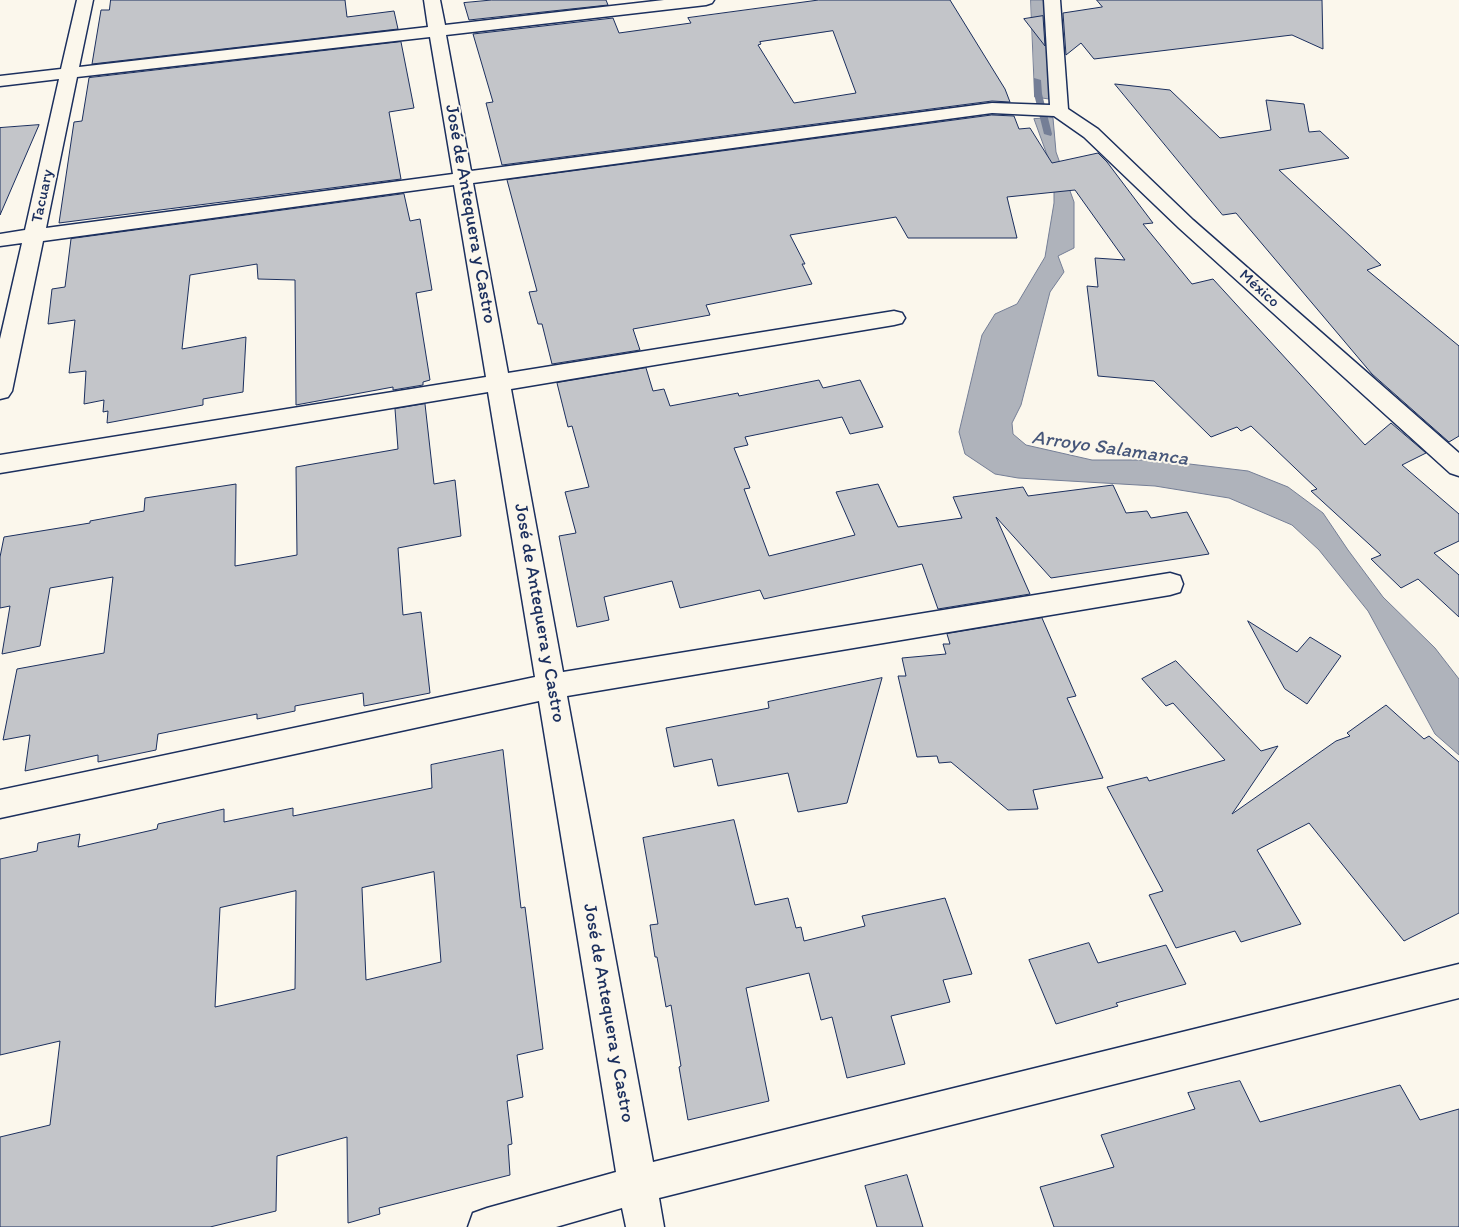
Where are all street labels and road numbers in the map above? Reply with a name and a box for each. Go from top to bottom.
street label: José de Antequera y Castro [439,103,501,325]
street label: Tacuary [28,168,58,224]
street label: México [1235,266,1283,312]
street label: José de Antequera y Castro [508,502,570,724]
street label: José de Antequera y Castro [577,902,639,1124]

